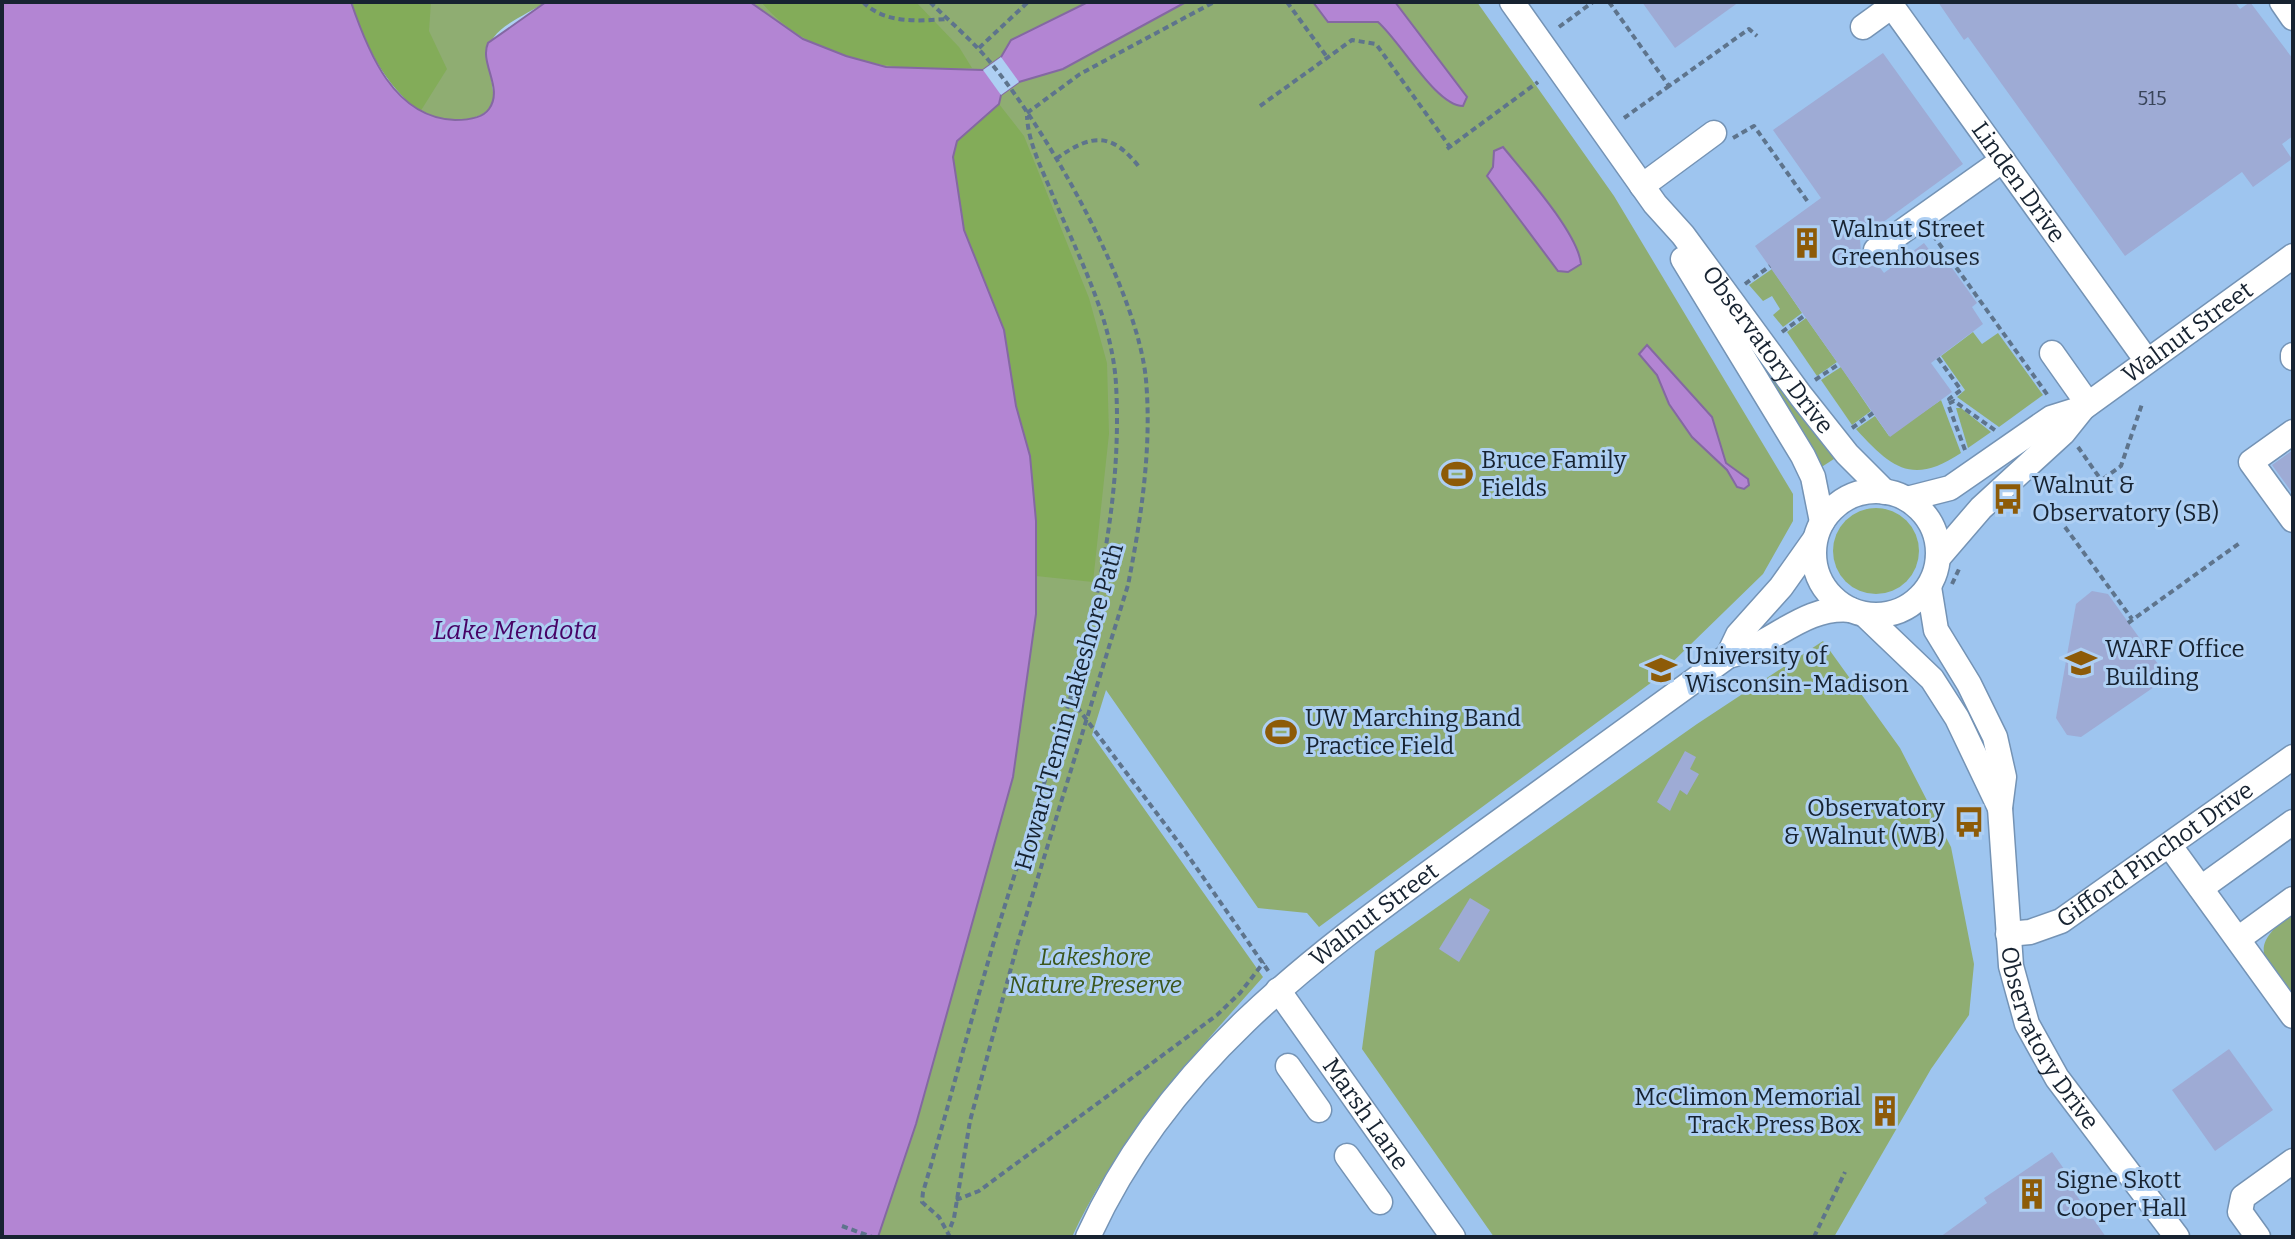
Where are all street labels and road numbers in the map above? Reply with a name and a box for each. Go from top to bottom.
street label: Linden Drive [1966,117,2071,248]
street label: Observatory Drive [1696,260,1839,439]
street label: Walnut Street [2117,276,2258,389]
street label: Howard Temin Lakeshore Path [1009,540,1129,874]
street label: Gifford Pinchot Drive [2051,776,2258,933]
street label: Walnut Street [1304,857,1444,972]
street label: Observatory Drive [1996,945,2105,1135]
street label: Marsh Lane [1317,1053,1415,1175]

